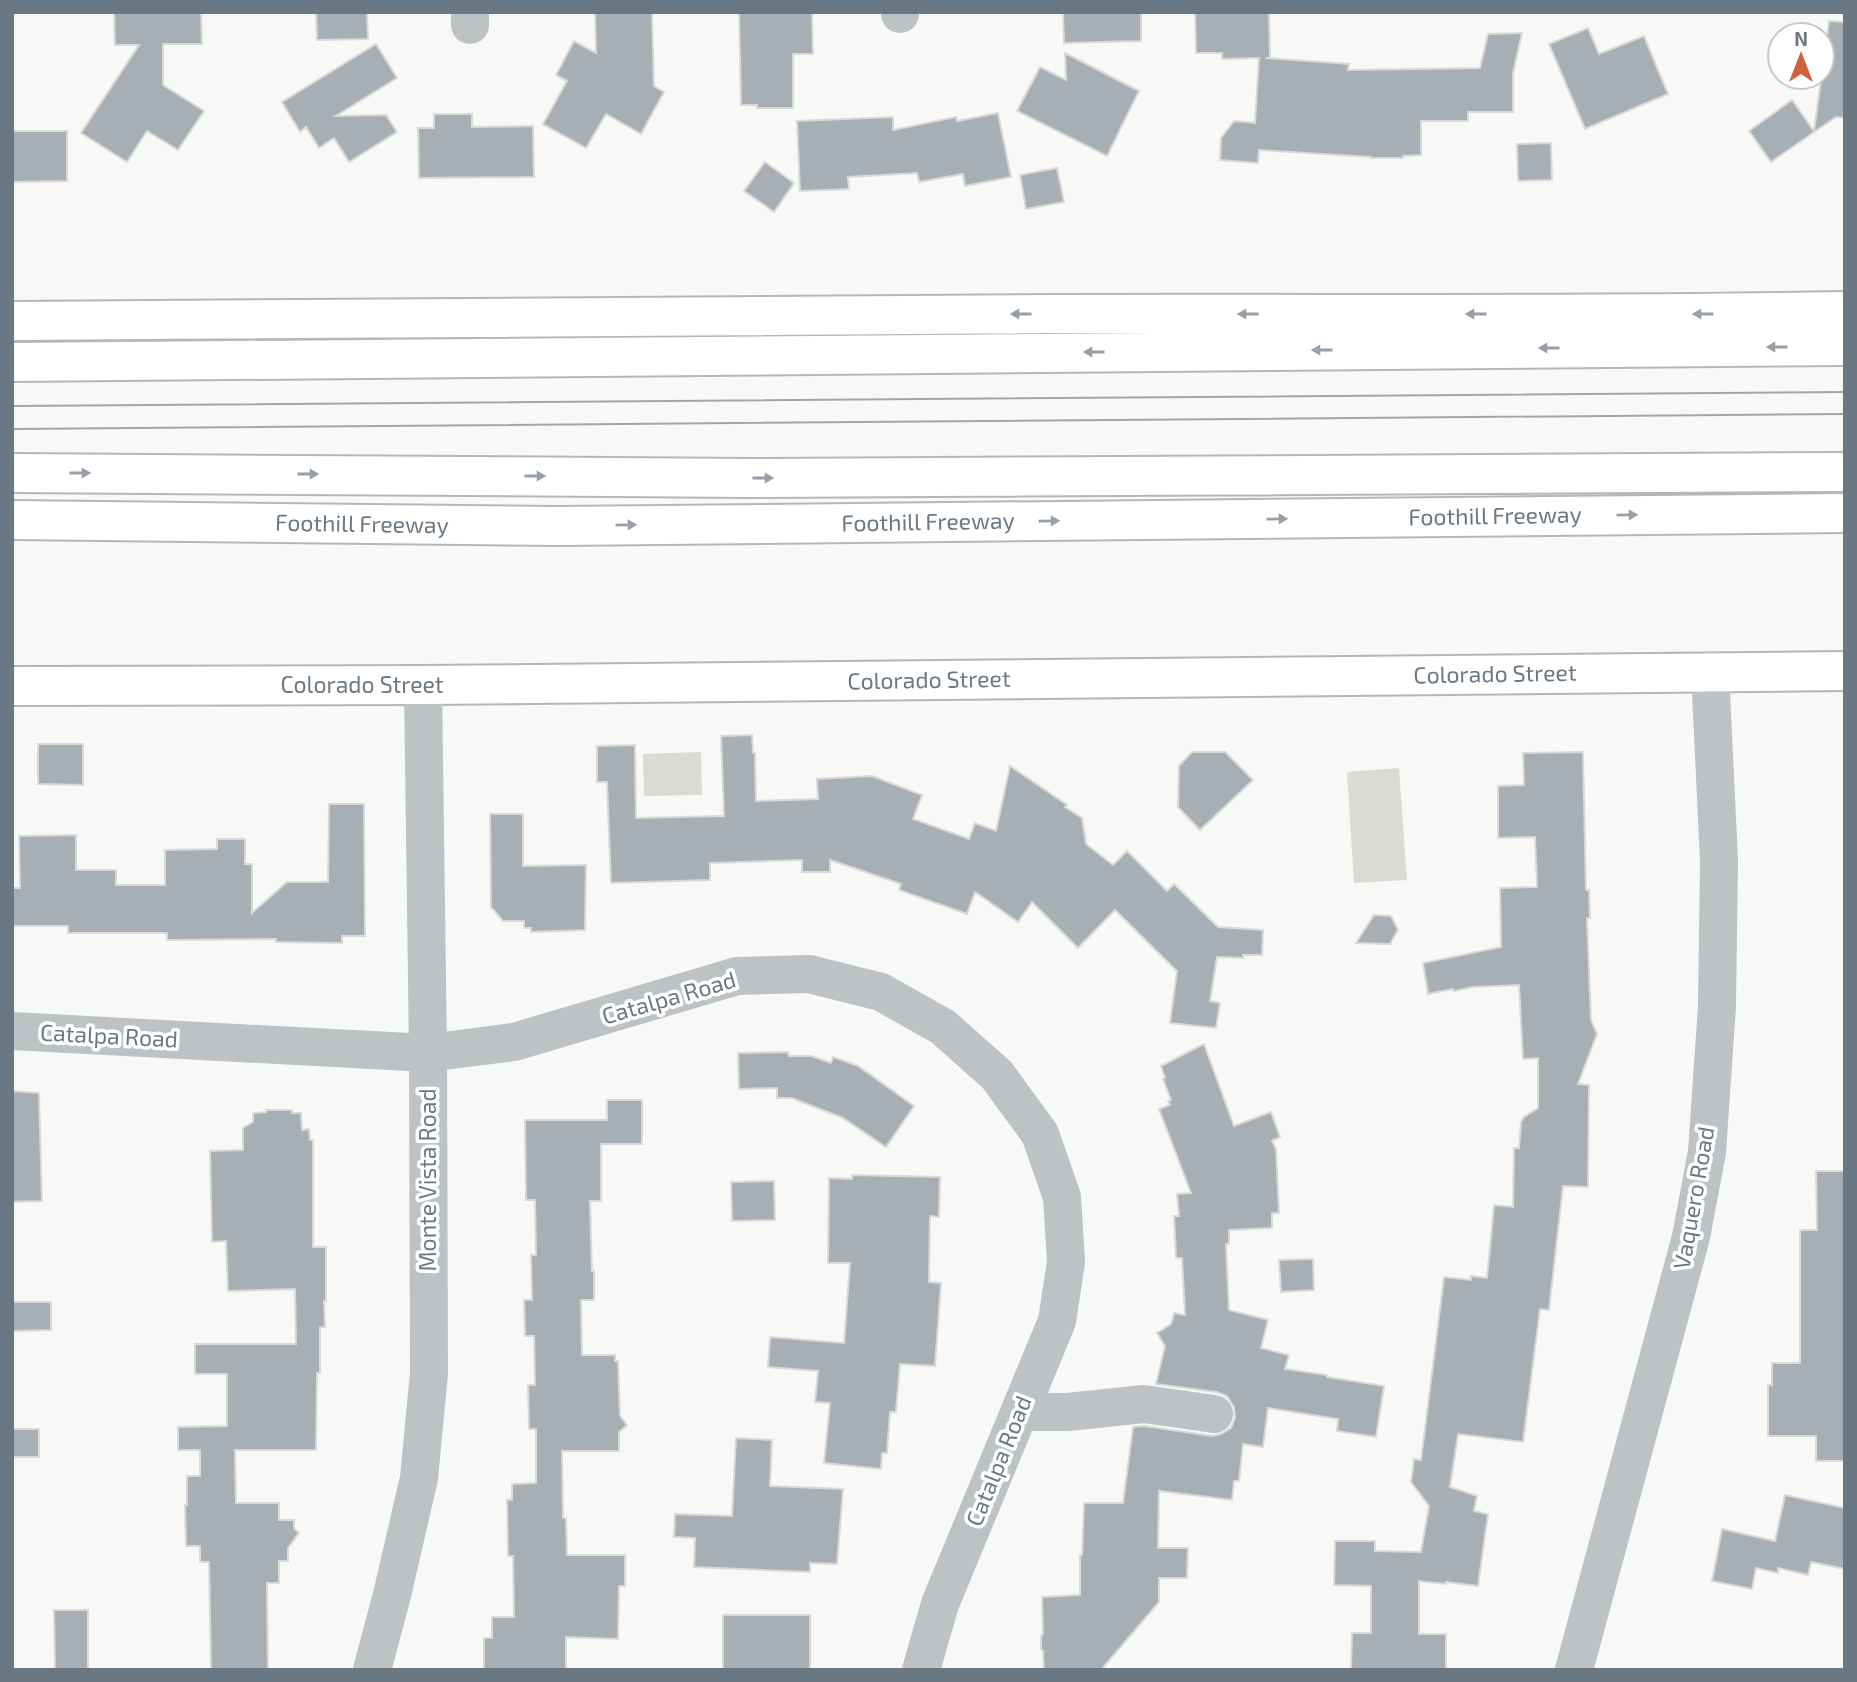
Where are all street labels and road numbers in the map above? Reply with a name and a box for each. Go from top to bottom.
street label: Foothill Freeway [1408,499,1582,531]
street label: Foothill Freeway [841,505,1015,537]
street label: Foothill Freeway [275,507,449,539]
street label: Colorado Street [1413,658,1577,688]
street label: Colorado Street [847,664,1011,694]
street label: Colorado Street [280,670,444,698]
street label: Catalpa Road [599,965,739,1030]
street label: Catalpa Road [39,1017,179,1053]
street label: Monte Vista Road [413,1088,441,1272]
street label: Vaquero Road [1667,1124,1719,1271]
street label: Catalpa Road [959,1391,1037,1530]

